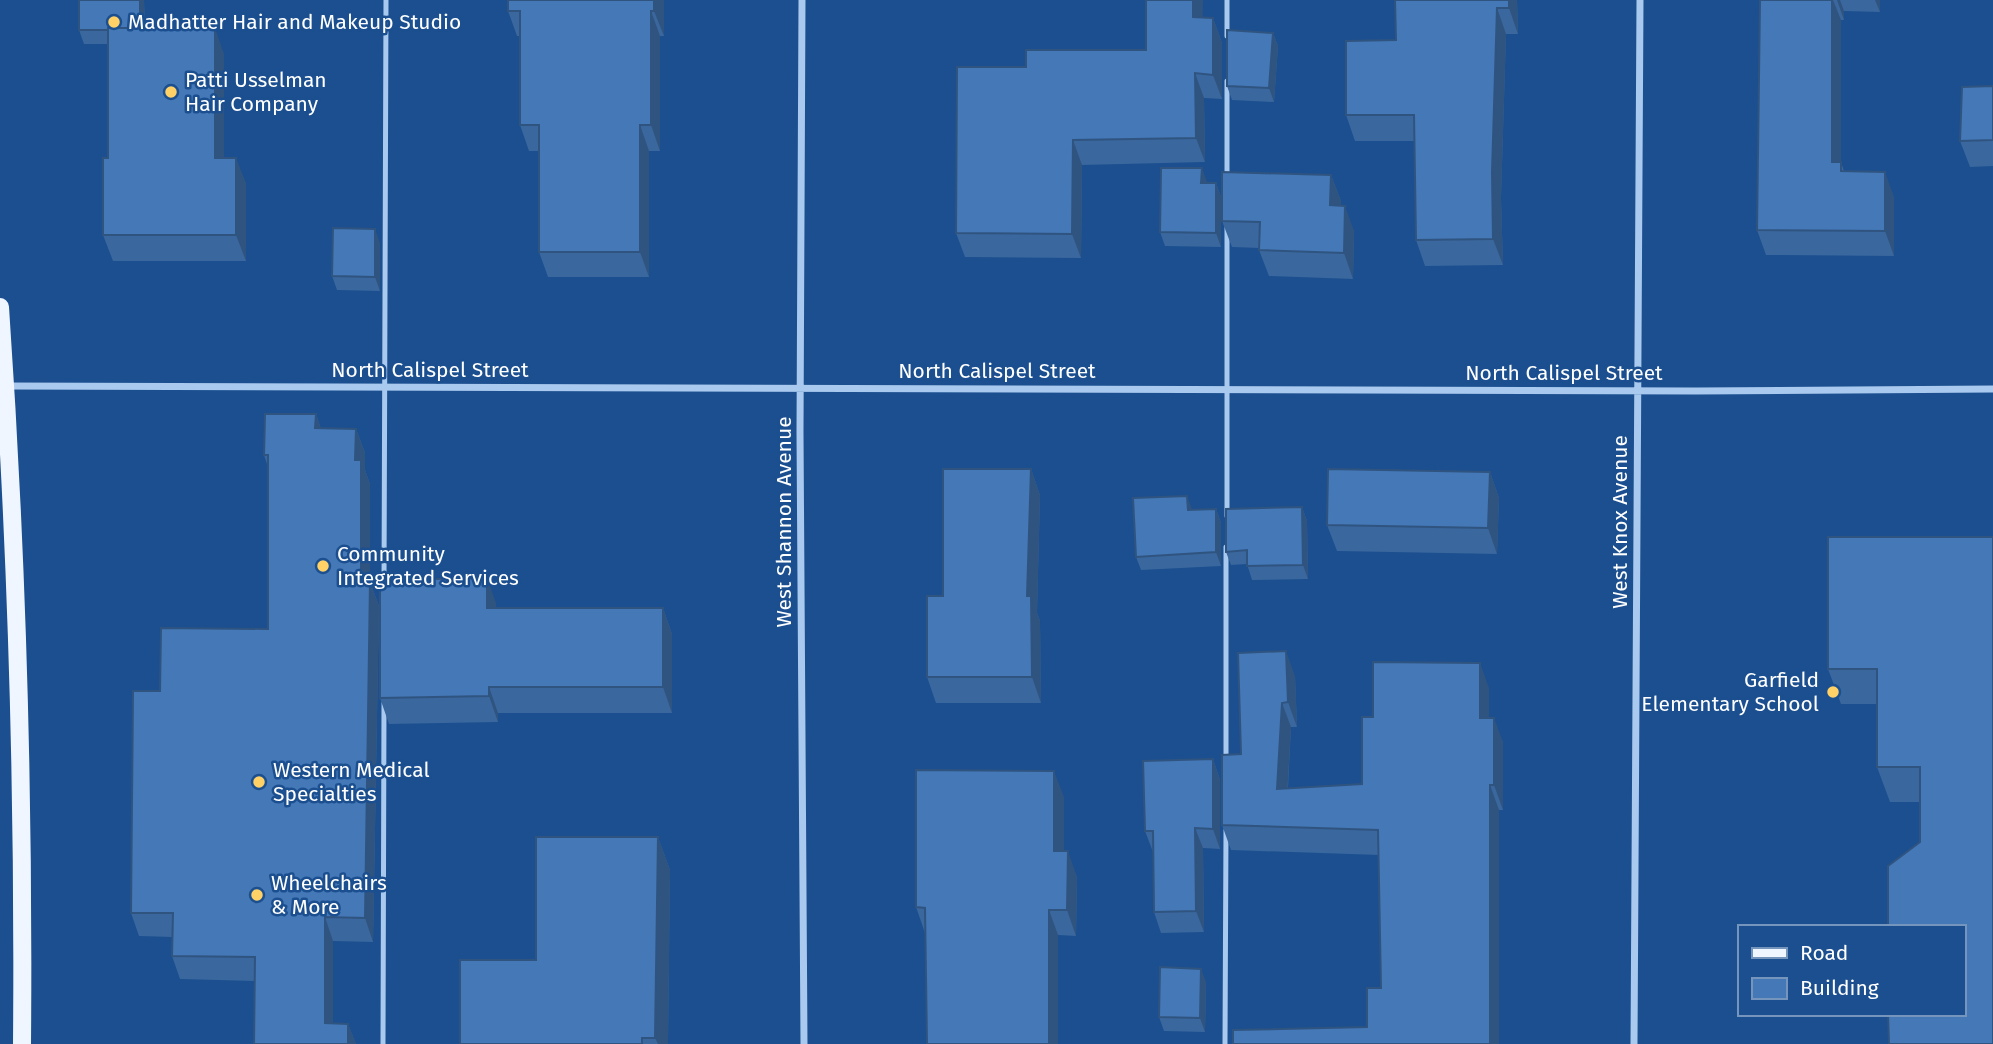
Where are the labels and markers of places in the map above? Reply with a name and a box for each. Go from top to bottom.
place label: Madhatter Hair and Makeup Studio [128,9,461,35]
marker: Madhatter Hair and Makeup Studio [106,14,122,30]
place label: Patti Usselman Hair Company [185,67,327,117]
marker: Patti Usselman Hair Company [163,84,179,100]
place label: Community Integrated Services [337,541,519,591]
marker: Community Integrated Services [315,558,331,574]
place label: Garfield Elementary School [1641,667,1819,717]
marker: Garfield Elementary School [1825,684,1841,700]
place label: Western Medical Specialties [273,757,430,807]
marker: Western Medical Specialties [251,774,267,790]
place label: Wheelchairs & More [271,870,387,920]
marker: Wheelchairs & More [249,887,265,903]

